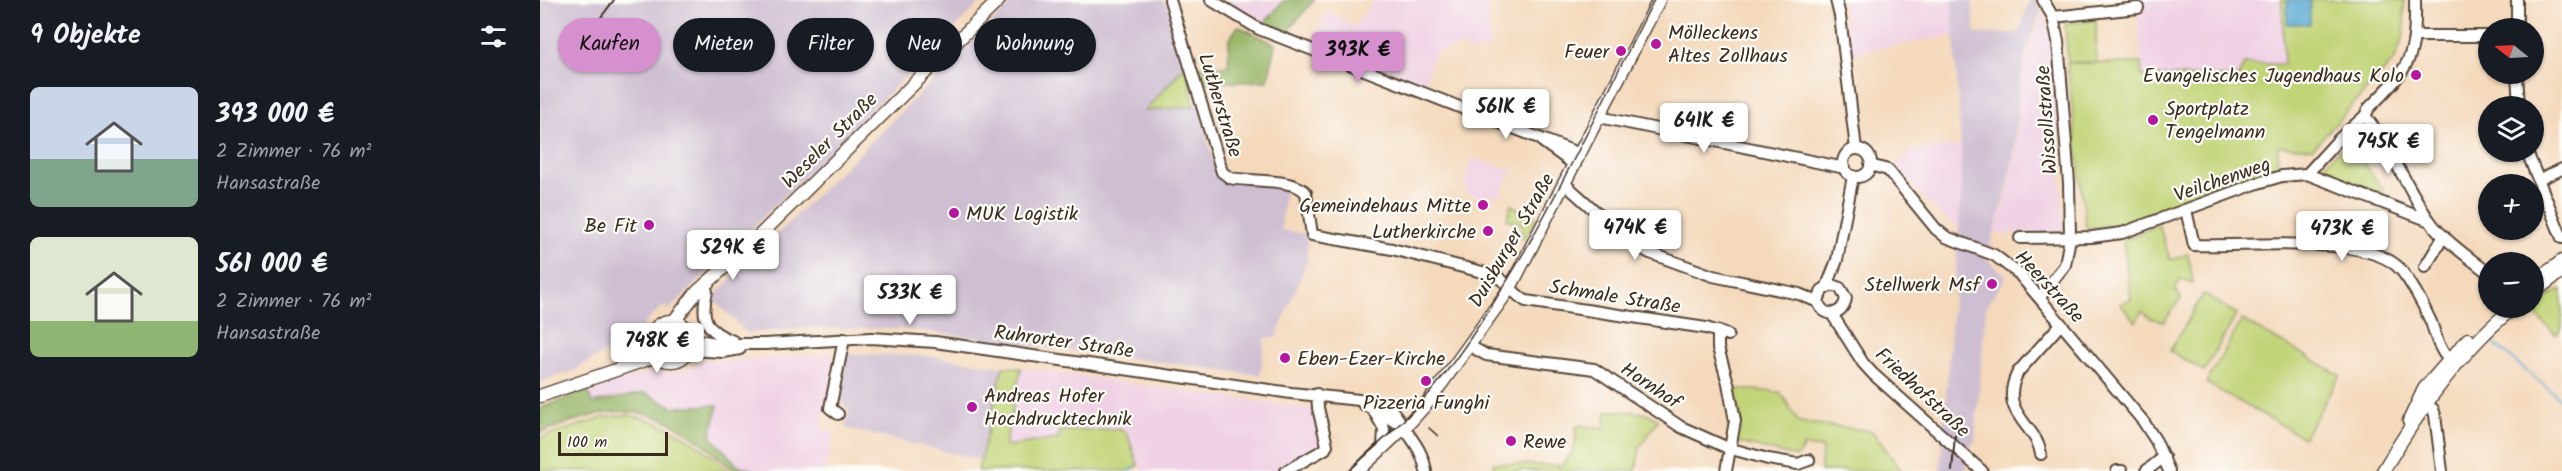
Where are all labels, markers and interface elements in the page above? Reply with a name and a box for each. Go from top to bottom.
text: 9 Objekte [30,15,141,57]
chip: Kaufen [558,18,661,72]
chip: Mieten [673,18,775,72]
chip: Filter [787,18,874,72]
chip: Neu [886,18,962,72]
chip: Wohnung [974,18,1096,72]
place label: Mölleckens Altes Zollhaus [1668,18,1788,73]
north arrow [2478,18,2544,84]
map controls [2478,18,2544,318]
icon: filters [477,20,510,53]
pin: 393K € [1309,32,1407,83]
text: 393K € [1326,35,1390,67]
place label: Feuer [1564,37,1610,69]
marker: Mölleckens Altes Zollhaus [1649,37,1663,51]
marker: Feuer [1614,44,1628,58]
street label: Lutherstraße [1188,49,1250,162]
place label: Evangelisches Jugendhaus Kolo [2143,61,2404,93]
street label: Wissollstraße [2028,64,2068,175]
marker: Evangelisches Jugendhaus Kolo [2409,68,2423,82]
street label: Weseler Straße [775,86,886,197]
pin: 561K € [1457,89,1555,140]
text: 561K € [1476,92,1536,124]
text: 393 000 € [216,94,334,136]
place label: Sportplatz Tengelmann [2165,94,2265,149]
button: layers [2478,96,2544,162]
pin: 641K € [1655,103,1753,154]
text: 641K € [1674,106,1734,138]
icon: home [78,111,150,183]
marker: Sportplatz Tengelmann [2146,113,2160,127]
pin: 745K € [2339,124,2437,175]
text: 745K € [2357,127,2419,159]
text: 2 Zimmer · 76 m² [216,136,371,168]
street label: Veilchenweg [2170,149,2275,212]
text: Hansastraße [216,168,320,200]
street label: Duisburger Straße [1461,168,1564,314]
button: + [2478,174,2544,240]
place label: Gemeindehaus Mitte [1299,191,1471,223]
marker: Gemeindehaus Mitte [1476,198,1490,212]
place label: MUK Logistik [966,199,1079,231]
marker: MUK Logistik [947,206,961,220]
pin: 474K € [1586,210,1684,261]
place label: Be Fit [584,211,637,243]
pin: 473K € [2293,211,2391,262]
text: 474K € [1603,213,1667,245]
text: 473K € [2310,214,2374,246]
place label: Lutherkirche [1372,217,1476,249]
marker: Be Fit [642,218,656,232]
marker: Lutherkirche [1481,224,1495,238]
pin: 529K € [684,230,782,281]
text: 529K € [701,233,765,265]
street label: Heerstraße [2006,243,2091,332]
text: 561 000 € [216,244,328,286]
button: − [2478,252,2544,318]
icon: home [78,261,150,333]
place label: Stellwerk Msf [1865,270,1982,302]
street label: Schmale Straße [1547,272,1683,324]
pin: 533K € [861,275,959,326]
marker: Stellwerk Msf [1985,277,1999,291]
text: 533K € [878,278,942,310]
text: 2 Zimmer · 76 m² [216,286,371,318]
street label: Ruhrorter Straße [992,317,1136,369]
text: Hansastraße [216,318,320,350]
pin: 748K € [608,323,706,374]
text: 748K € [625,326,689,358]
street label: Friedhofstraße [1866,340,1977,446]
place label: Eben-Ezer-Kirche [1297,344,1445,376]
marker: Eben-Ezer-Kirche [1278,351,1292,365]
street label: Hornhof [1613,355,1689,420]
marker: Pizzeria Funghi [1419,374,1433,388]
place label: Andreas Hofer Hochdrucktechnik [984,381,1132,436]
place label: Pizzeria Funghi [1363,388,1491,420]
marker: Andreas Hofer Hochdrucktechnik [965,400,979,414]
place label: Rewe [1523,427,1566,459]
scale bar [558,429,668,456]
text: 100 m [567,430,607,455]
marker: Rewe [1504,434,1518,448]

